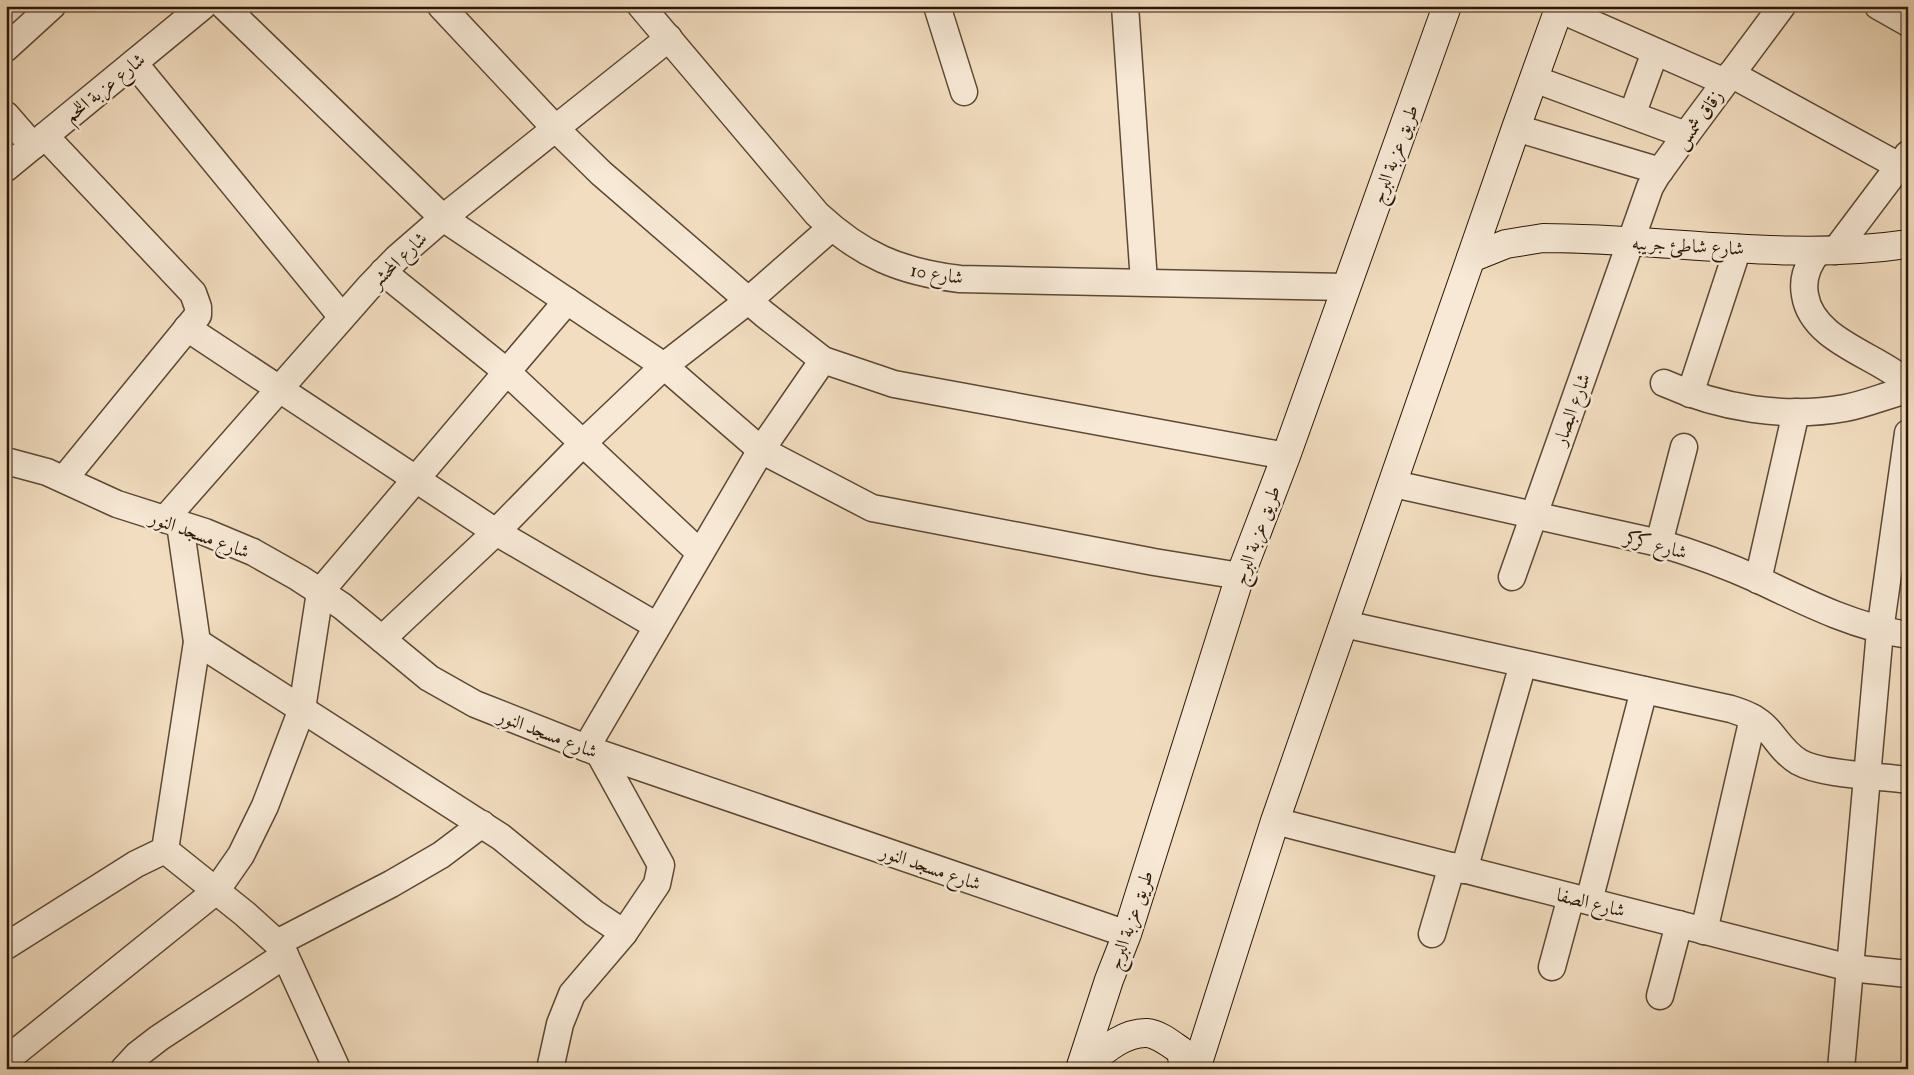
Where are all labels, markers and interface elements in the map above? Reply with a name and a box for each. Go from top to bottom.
street label: شارع عزبة اللحم [59,48,154,132]
street label: زقاق شمس [1669,85,1729,154]
street label: طريق عزبة البرج [1366,101,1429,209]
street label: شارع المحشر [363,226,435,297]
street label: شارع شاطئ جريبه [1631,231,1745,264]
street label: شارع 10 [908,258,965,293]
street label: شارع البصار [1547,370,1599,451]
street label: طريق عزبة البرج [1228,482,1291,590]
street label: شارع مسجد النور [144,505,253,567]
street label: شارع كركر [1619,525,1689,568]
street label: شارع مسجد النور [492,703,601,767]
street label: شارع مسجد النور [875,839,984,899]
street label: طريق عزبة البرج [1103,867,1164,975]
street label: شارع الصفا [1553,883,1627,926]

